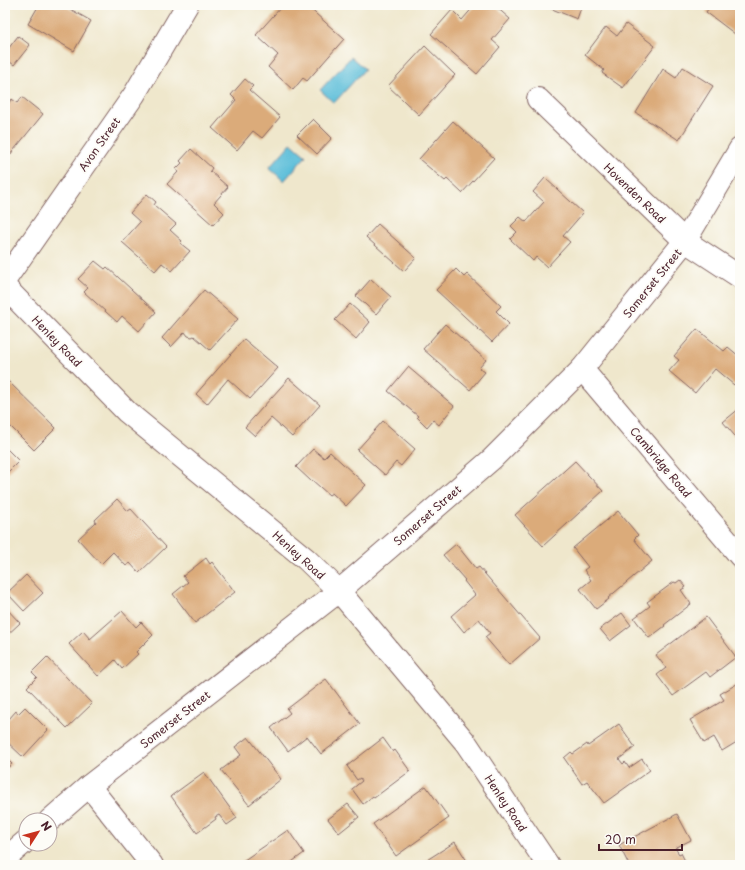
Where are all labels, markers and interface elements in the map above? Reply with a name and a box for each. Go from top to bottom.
street label: Avon Street [74,113,124,175]
street label: Hovenden Road [600,159,670,227]
street label: Somerset Street [619,244,686,321]
street label: Henley Road [28,311,86,371]
street label: Cambridge Road [626,423,696,501]
street label: Somerset Street [389,480,465,549]
street label: Henley Road [269,527,329,583]
street label: Somerset Street [136,686,214,752]
street label: Henley Road [481,771,531,835]
north arrow [18,812,58,852]
text: N [37,817,56,835]
scale bar [599,826,682,852]
text: 20 m [605,830,636,848]

